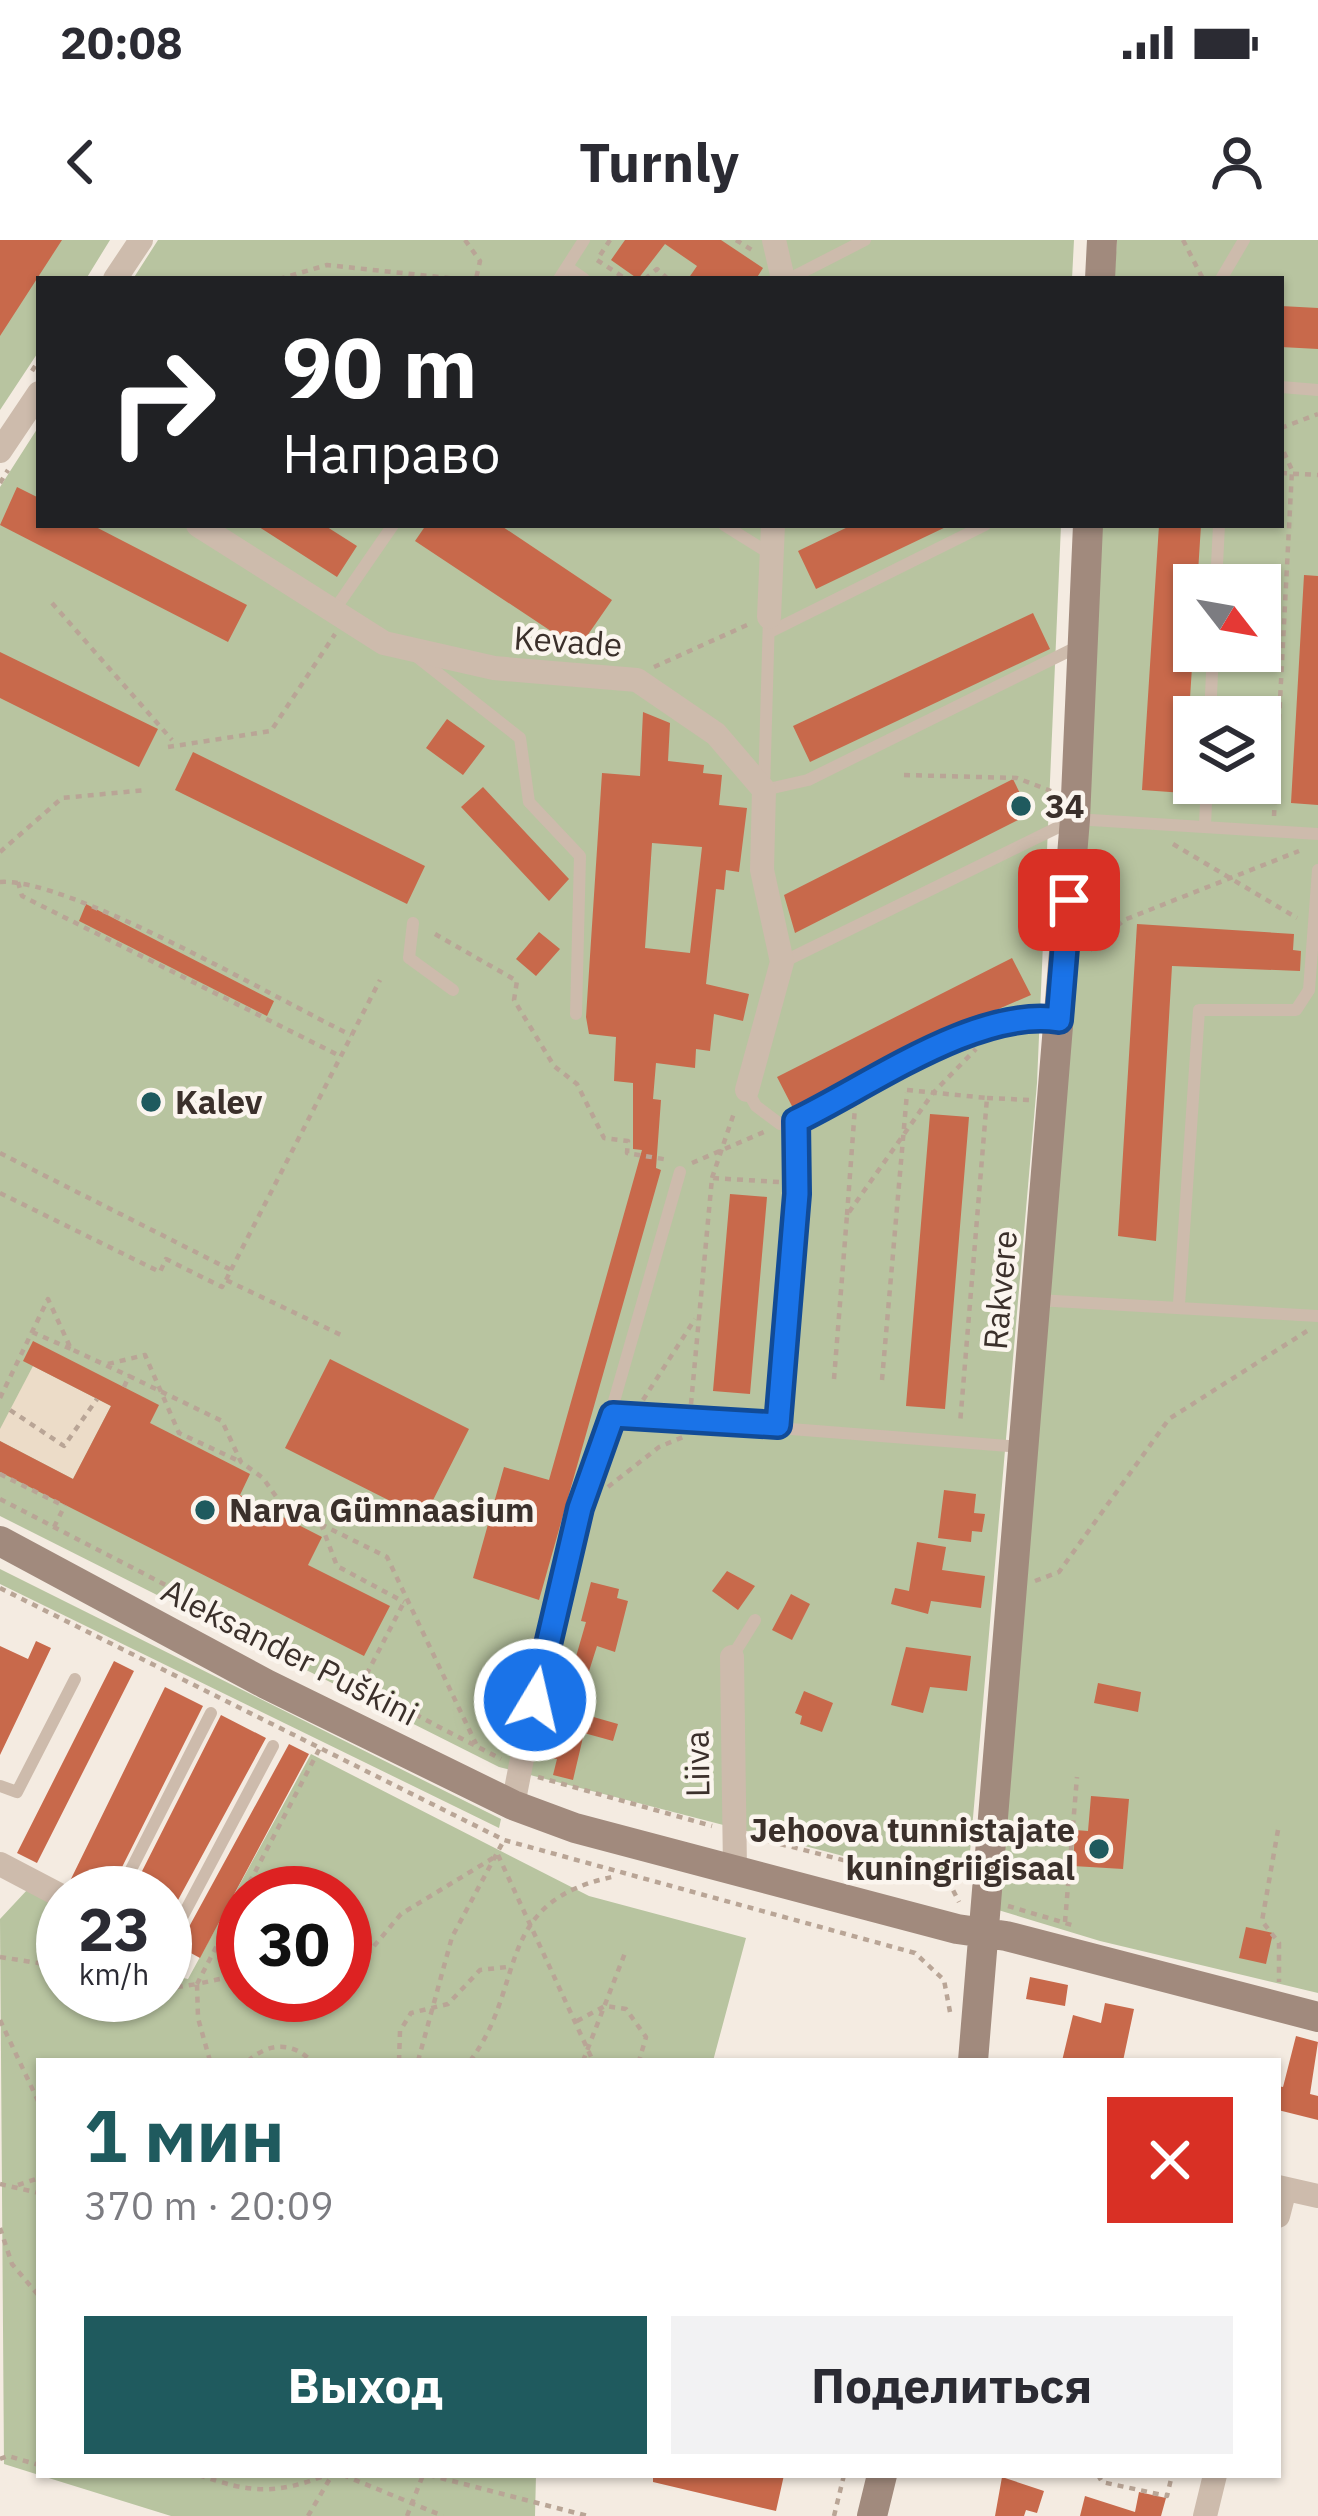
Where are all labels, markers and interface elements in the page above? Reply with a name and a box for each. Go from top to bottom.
text: 20:08 [60,13,183,71]
text: Turnly [579,127,739,197]
icon: back [48,129,114,195]
icon: person [1204,129,1270,195]
text: 90 m [282,312,478,421]
icon: right [84,324,240,480]
text: Направо [282,418,500,488]
north arrow [1173,564,1281,672]
map controls [1173,564,1281,804]
street label: Kevade [512,615,624,666]
button: layers [1173,696,1281,804]
place label: 34 [1045,784,1085,827]
marker: 34 [1008,793,1034,819]
pin [1018,849,1120,951]
icon: arrive [1036,867,1102,933]
place label: Kalev [175,1080,263,1123]
marker: Kalev [138,1089,164,1115]
street label: Rakvere [973,1229,1026,1351]
place label: Narva Gümnaasium [229,1488,535,1531]
marker: Narva Gümnaasium [192,1497,218,1523]
street label: Aleksander Puškini [155,1568,426,1735]
position arrow [472,1637,598,1763]
street label: Liiva [674,1730,719,1798]
place label: Jehoova tunnistajate kuningriigisaal [749,1808,1075,1889]
marker: Jehoova tunnistajate kuningriigisaal [1086,1836,1112,1862]
speed limit sign: 30 [216,1866,372,2022]
text: 23 [78,1889,150,1968]
text: km/h [79,1954,149,1993]
text: 1 мин [84,2088,285,2182]
button: close [1107,2097,1233,2223]
text: 370 m · 20:09 [84,2180,334,2231]
button: Выход [84,2316,647,2454]
button: Поделиться [671,2316,1233,2454]

